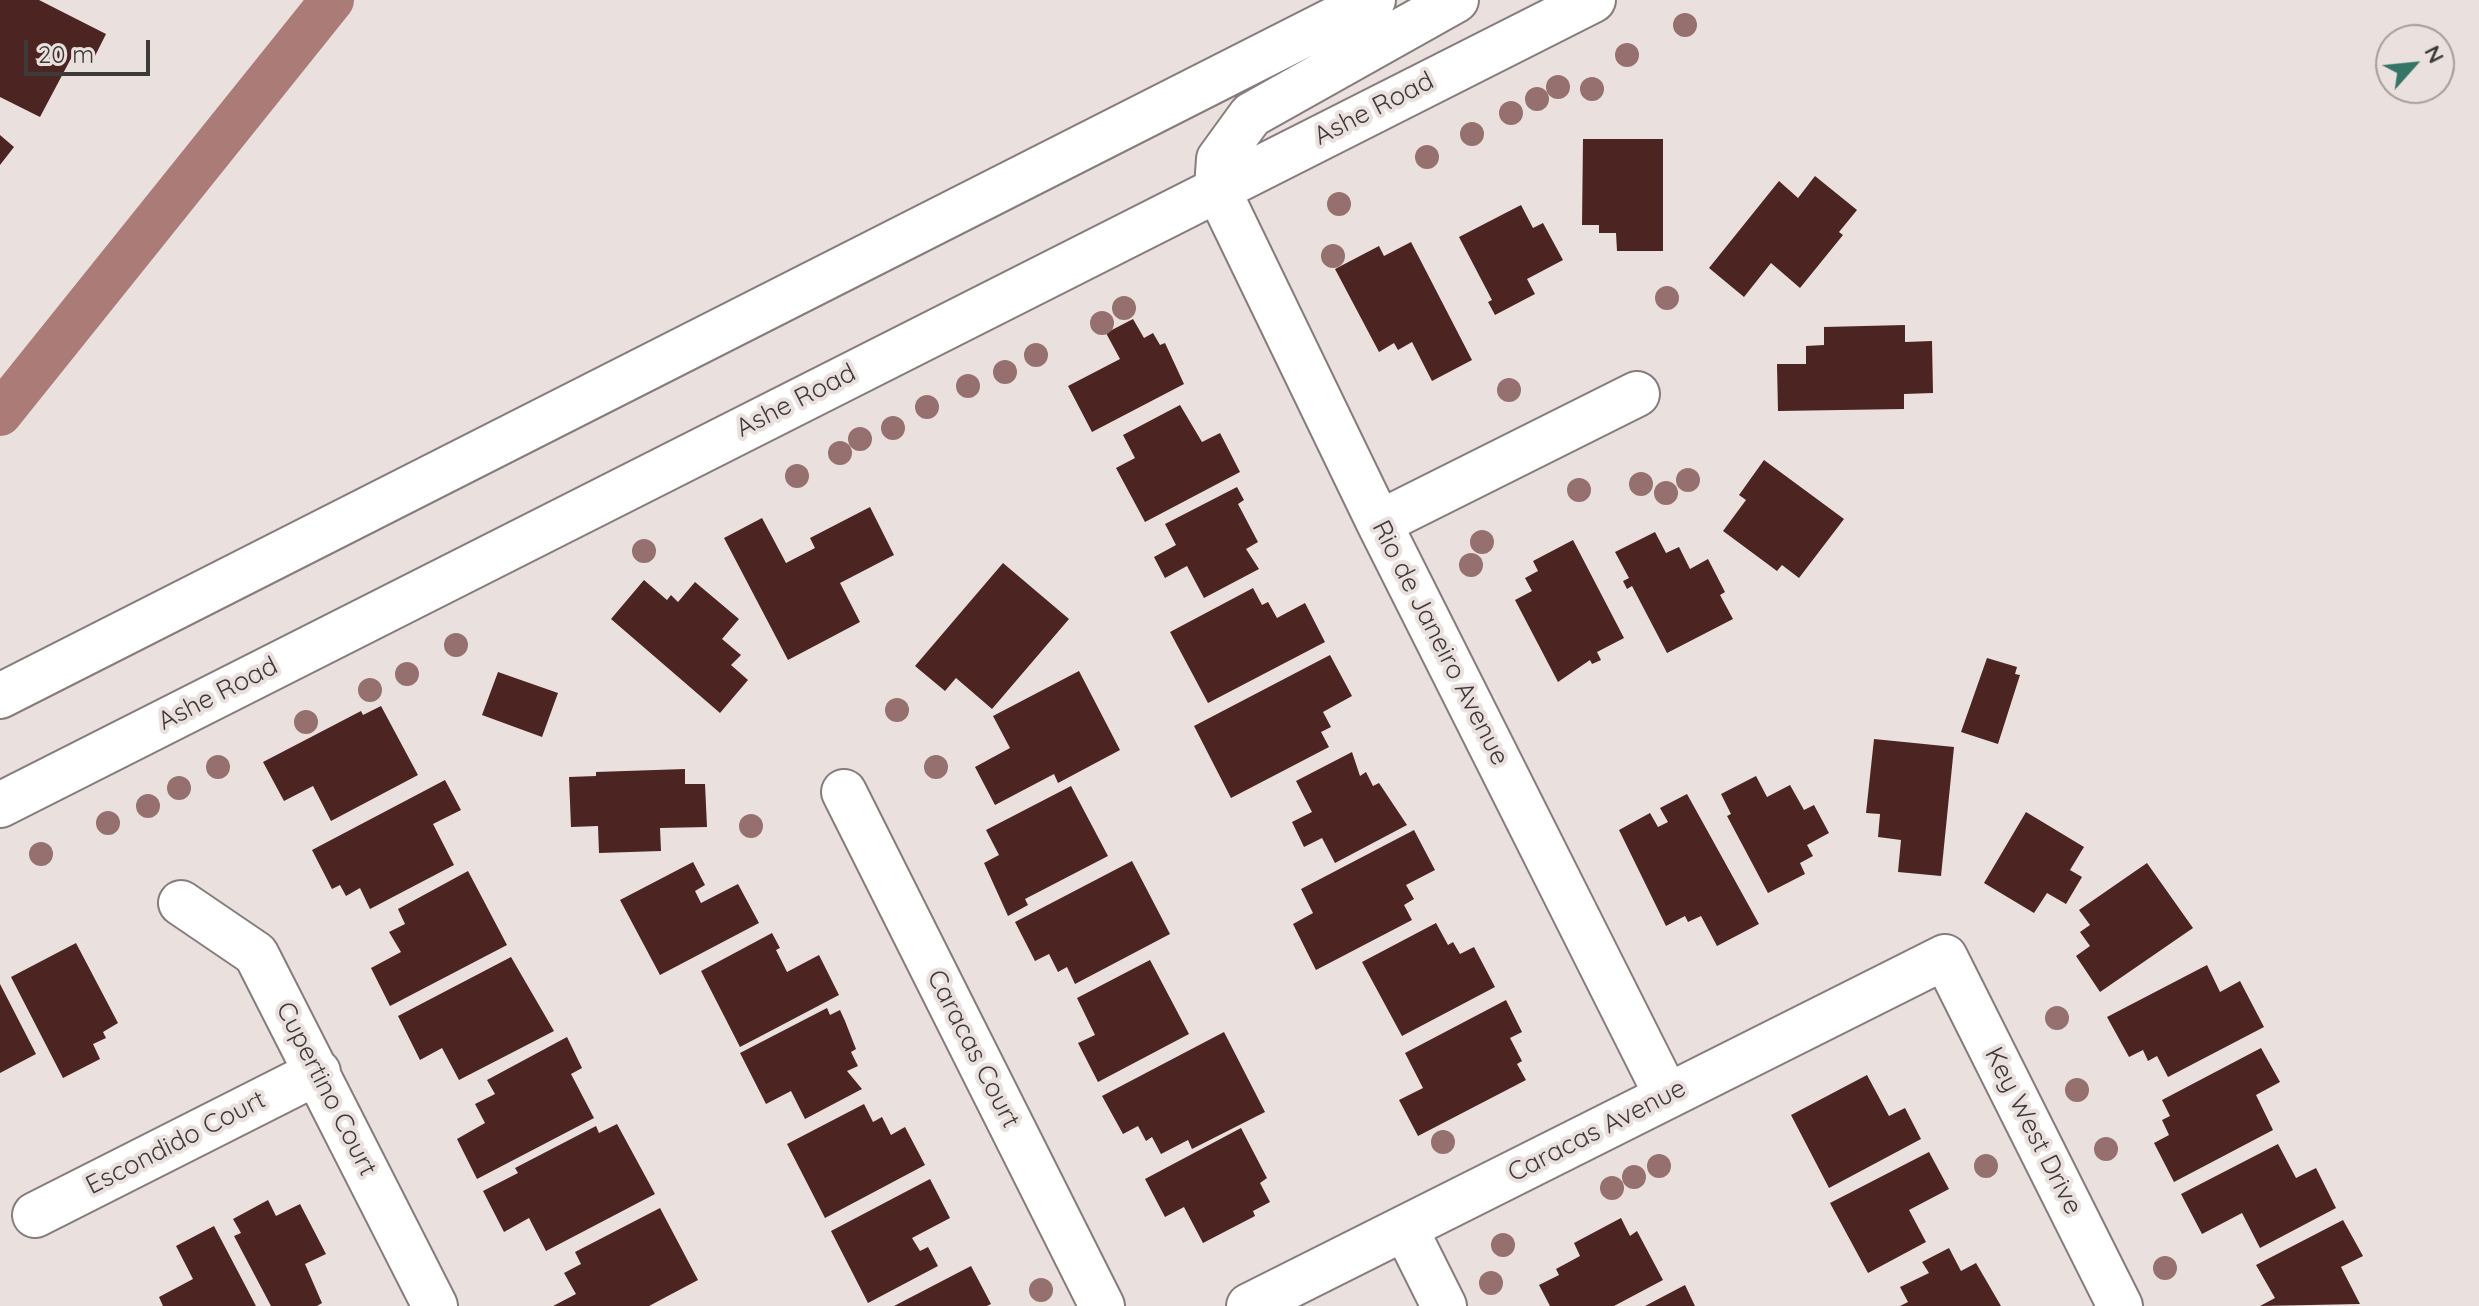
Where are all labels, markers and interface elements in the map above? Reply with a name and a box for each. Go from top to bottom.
scale bar [28,24,154,74]
north arrow [2375,24,2455,104]
text: 20 m [38,39,94,69]
text: N [2418,40,2451,68]
street label: Ashe Road [1309,66,1439,152]
street label: Ashe Road [731,358,861,444]
street label: Rio de Janeiro Avenue [1365,515,1515,771]
street label: Ashe Road [153,651,283,737]
street label: Caracas Court [920,965,1026,1133]
street label: Cupertino Court [269,997,383,1181]
street label: Key West Drive [1977,1042,2089,1220]
street label: Caracas Avenue [1503,1073,1691,1189]
street label: Escondido Court [81,1084,271,1202]

